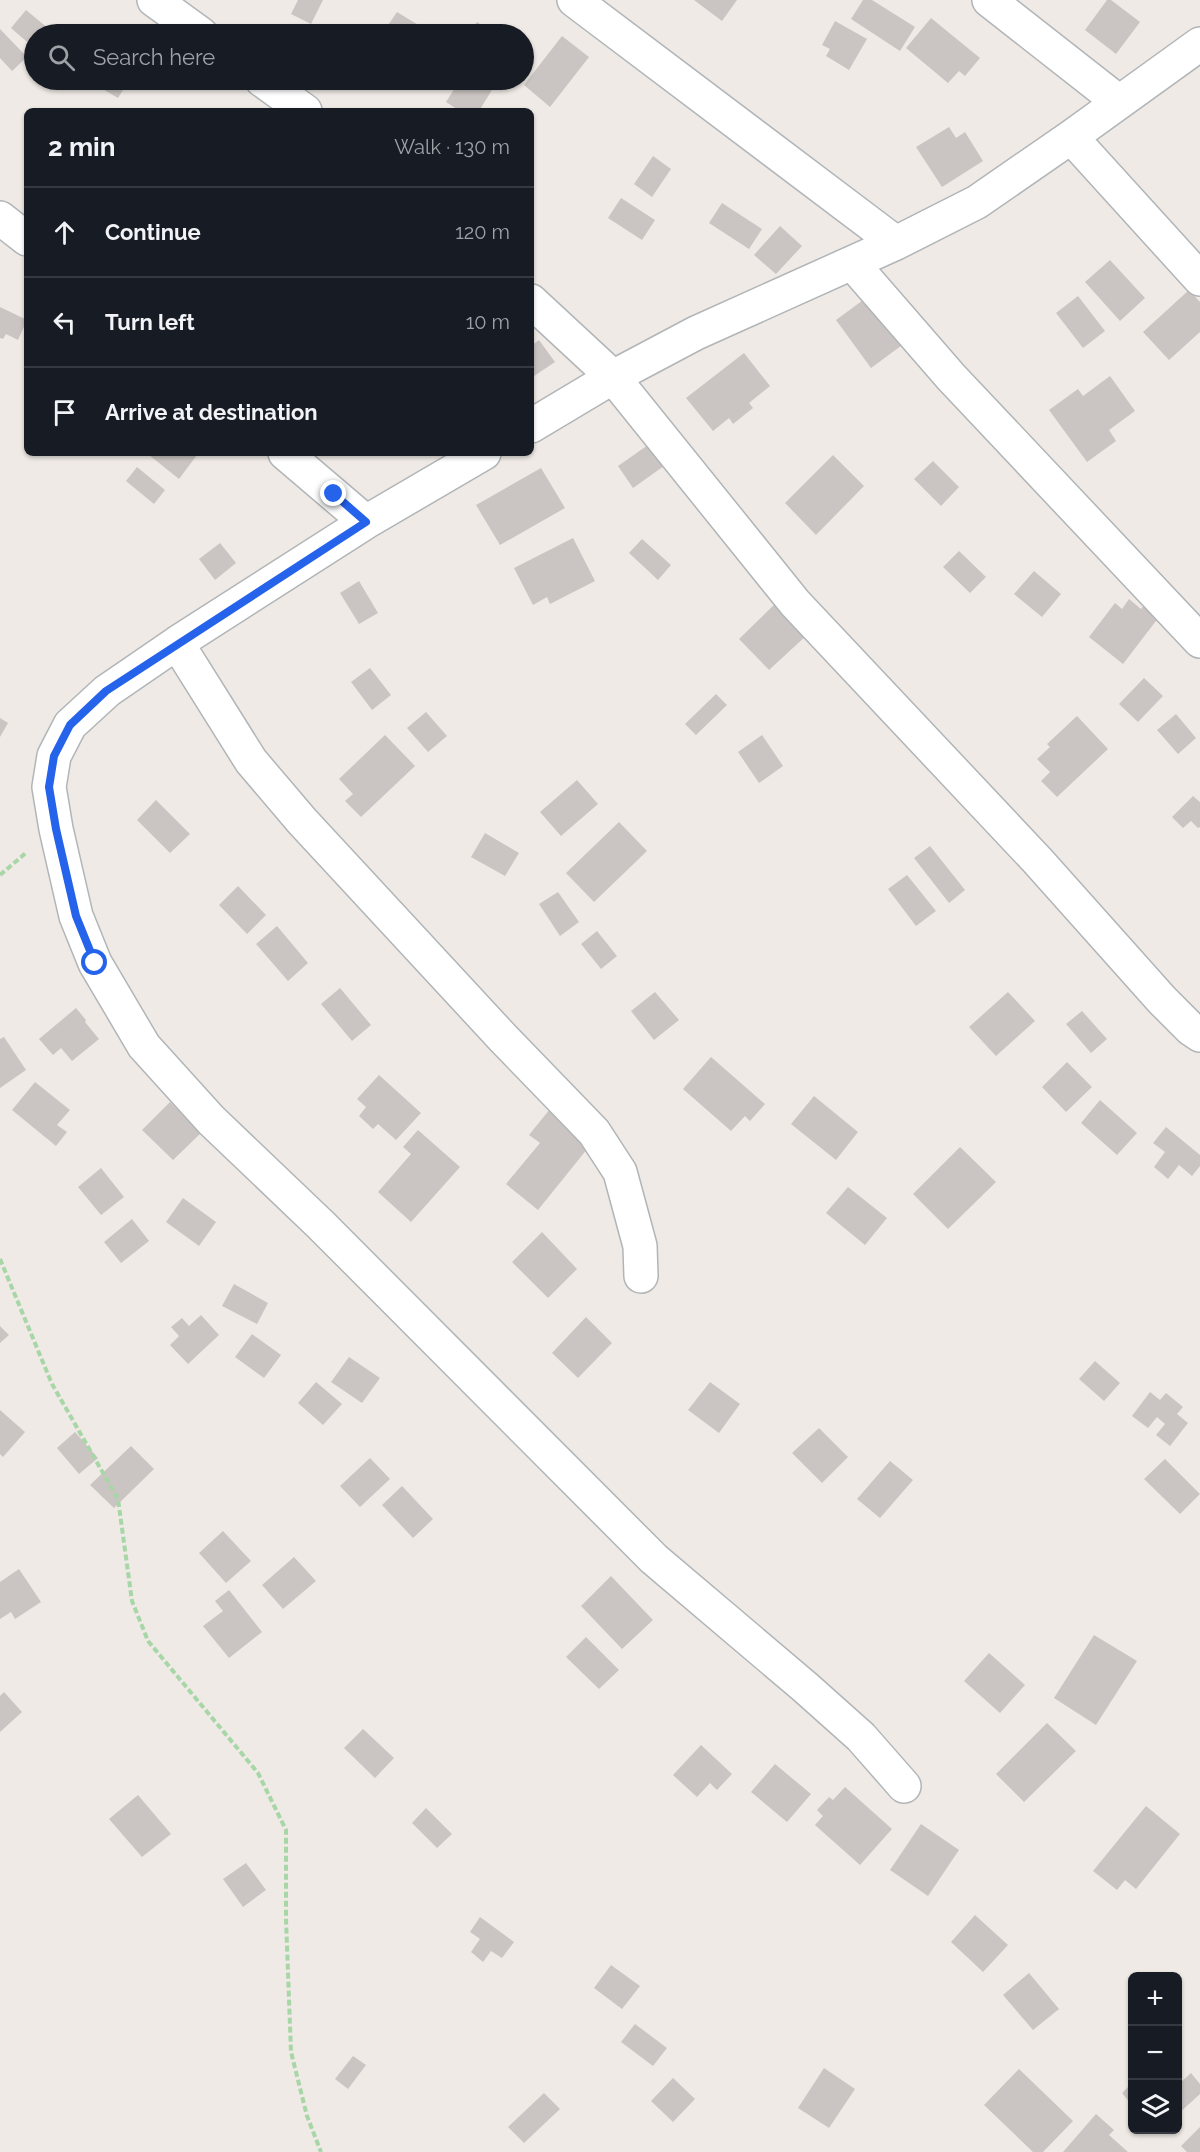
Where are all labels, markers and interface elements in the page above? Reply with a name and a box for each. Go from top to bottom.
search box [24,24,534,90]
icon: search [45,41,78,74]
text: Search here [93,44,215,70]
text: 2 min [48,132,115,162]
text: Walk · 130 m [394,135,510,159]
icon: ahead [48,216,81,249]
text: Continue [105,219,201,245]
text: 120 m [455,220,510,244]
icon: left [48,306,81,339]
text: Turn left [105,309,195,335]
text: 10 m [466,310,510,334]
icon: arrive [48,396,81,429]
text: Arrive at destination [105,399,318,425]
route end [320,480,346,506]
route start [81,949,107,975]
map controls [1128,1972,1182,2134]
button: + [1128,1972,1182,2026]
button: − [1128,2026,1182,2080]
button: layers [1128,2080,1182,2134]

